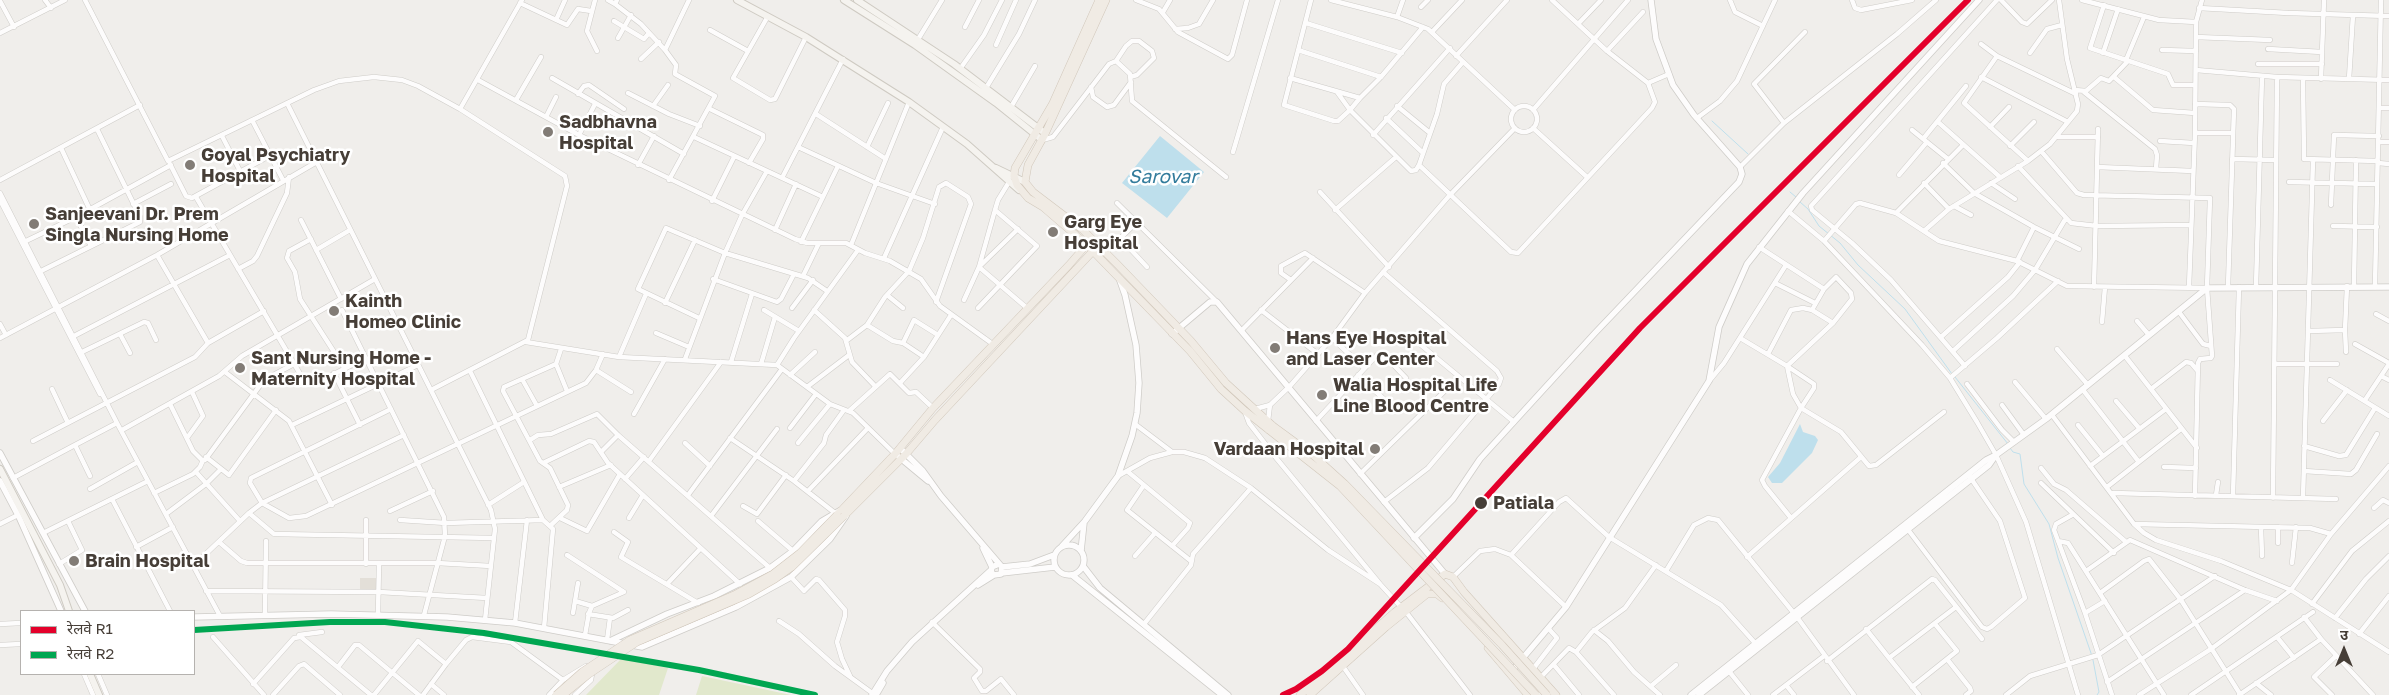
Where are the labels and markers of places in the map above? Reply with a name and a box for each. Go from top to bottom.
place label: Sadbhavna Hospital [559,111,657,154]
marker: Sadbhavna Hospital [541,125,555,139]
place label: Goyal Psychiatry Hospital [201,144,350,186]
marker: Goyal Psychiatry Hospital [183,158,197,172]
place label: Sanjeevani Dr. Prem Singla Nursing Home [45,203,229,245]
place label: Garg Eye Hospital [1064,211,1142,253]
marker: Sanjeevani Dr. Prem Singla Nursing Home [27,217,41,231]
marker: Garg Eye Hospital [1046,225,1060,239]
place label: Kainth Homeo Clinic [345,290,461,332]
marker: Kainth Homeo Clinic [327,304,341,318]
place label: Hans Eye Hospital and Laser Center [1286,327,1446,369]
marker: Hans Eye Hospital and Laser Center [1268,341,1282,355]
place label: Sant Nursing Home - Maternity Hospital [251,347,431,389]
marker: Sant Nursing Home - Maternity Hospital [233,361,247,375]
place label: Walia Hospital Life Line Blood Centre [1333,374,1497,416]
marker: Walia Hospital Life Line Blood Centre [1315,388,1329,402]
place label: Vardaan Hospital [1214,438,1364,460]
marker: Vardaan Hospital [1368,442,1382,456]
place label: Patiala [1493,492,1554,514]
marker: Patiala [1473,495,1489,511]
place label: Brain Hospital [85,550,209,572]
marker: Brain Hospital [67,554,81,568]

